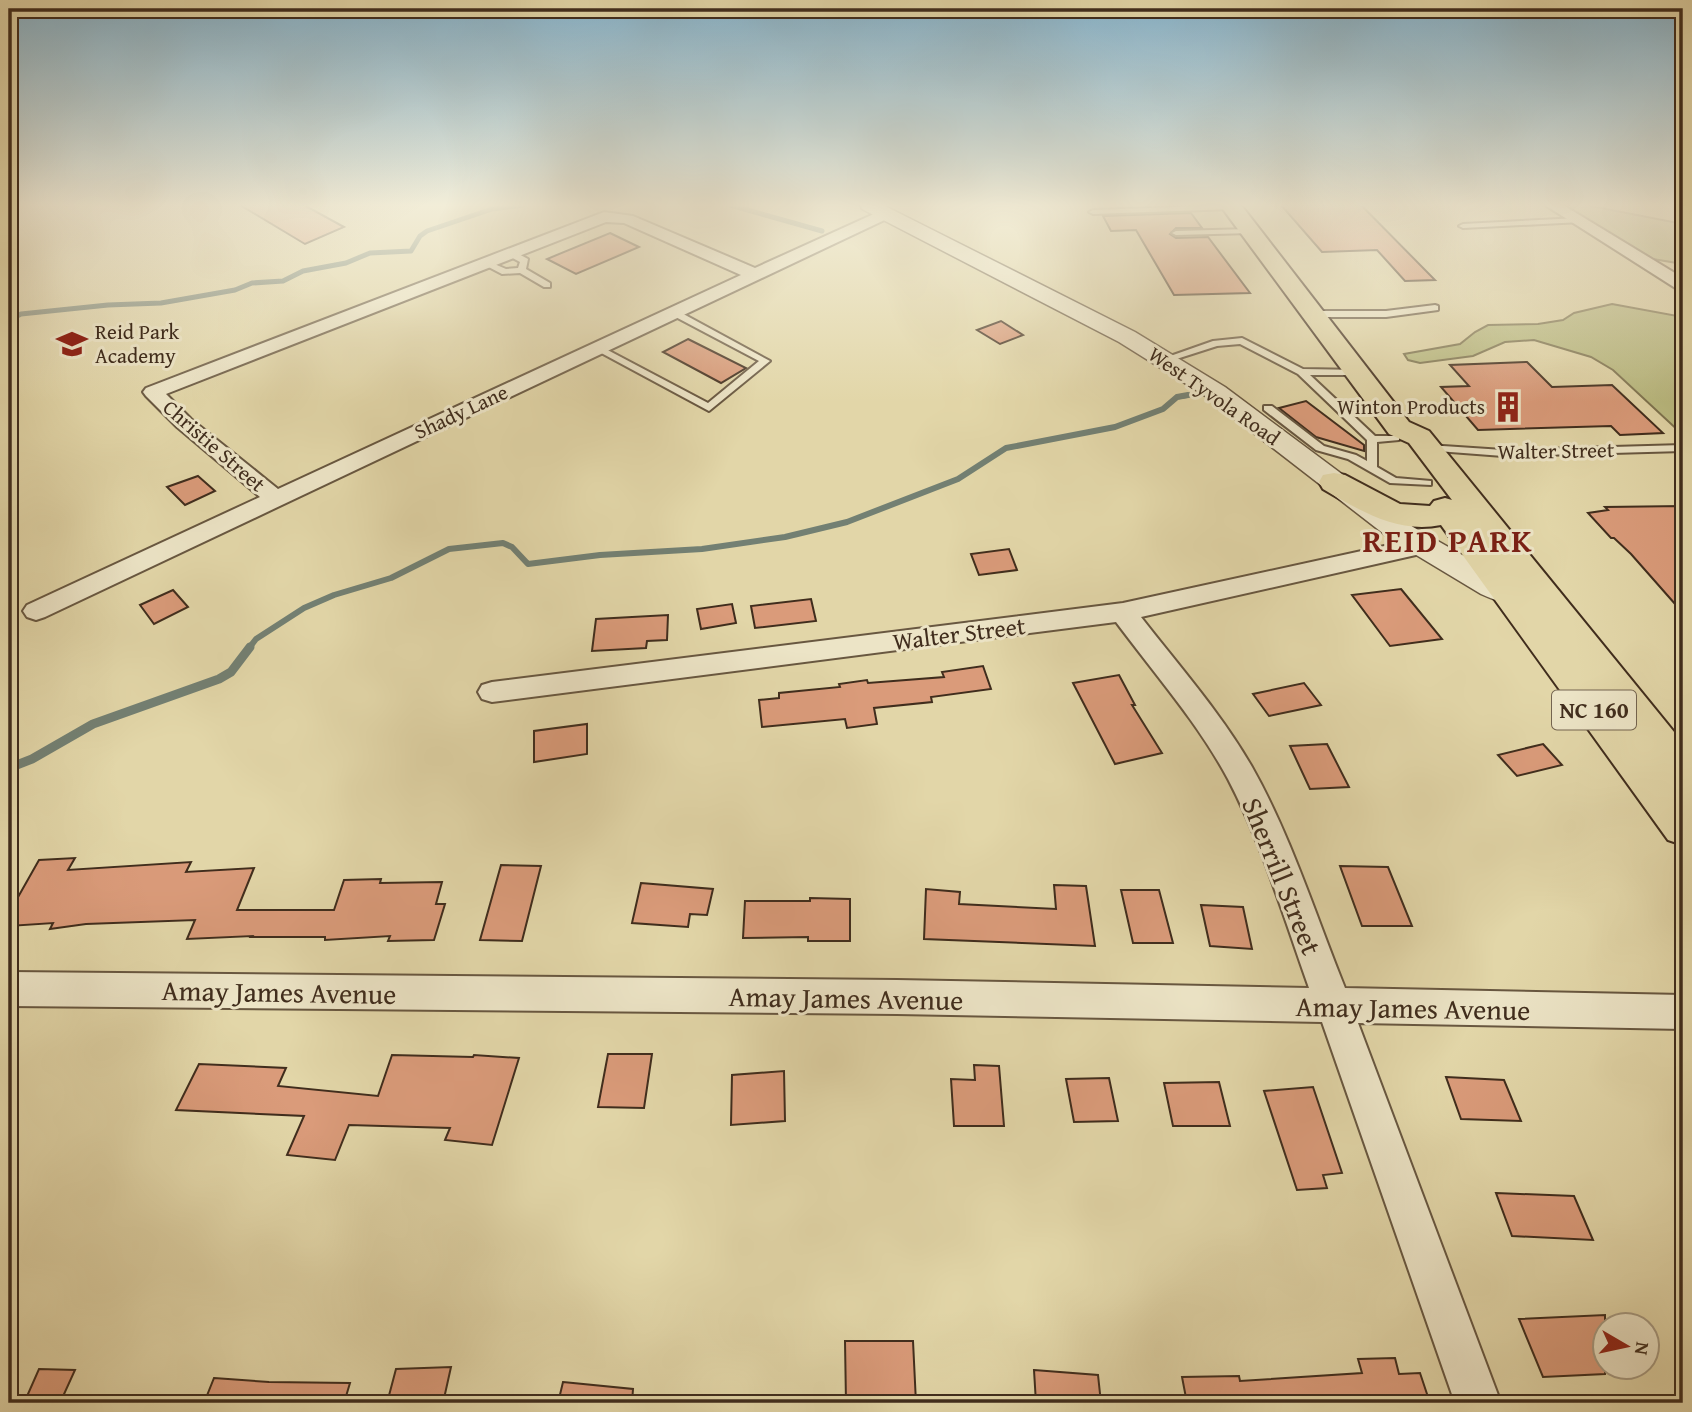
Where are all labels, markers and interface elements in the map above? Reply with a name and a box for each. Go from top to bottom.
place label: Reid Park Academy [95,316,180,371]
school or university icon: Reid Park Academy [55,327,89,361]
street label: West Tyvola Road [1142,339,1287,453]
street label: Shady Lane [409,376,513,447]
building icon: Winton Products [1491,390,1525,424]
place label: Winton Products [1337,391,1485,422]
street label: Christie Street [156,392,273,499]
street label: Walter Street [1497,434,1615,467]
district label: REID PARK [1363,517,1533,564]
street label: Walter Street [891,608,1028,659]
road number: NC 160 [1552,690,1636,730]
street label: Sherrill Street [1232,791,1333,961]
street label: Amay James Avenue [161,969,397,1014]
street label: Amay James Avenue [728,975,964,1020]
street label: Amay James Avenue [1295,985,1531,1030]
north arrow [1590,1310,1660,1380]
text: N [1628,1340,1658,1357]

